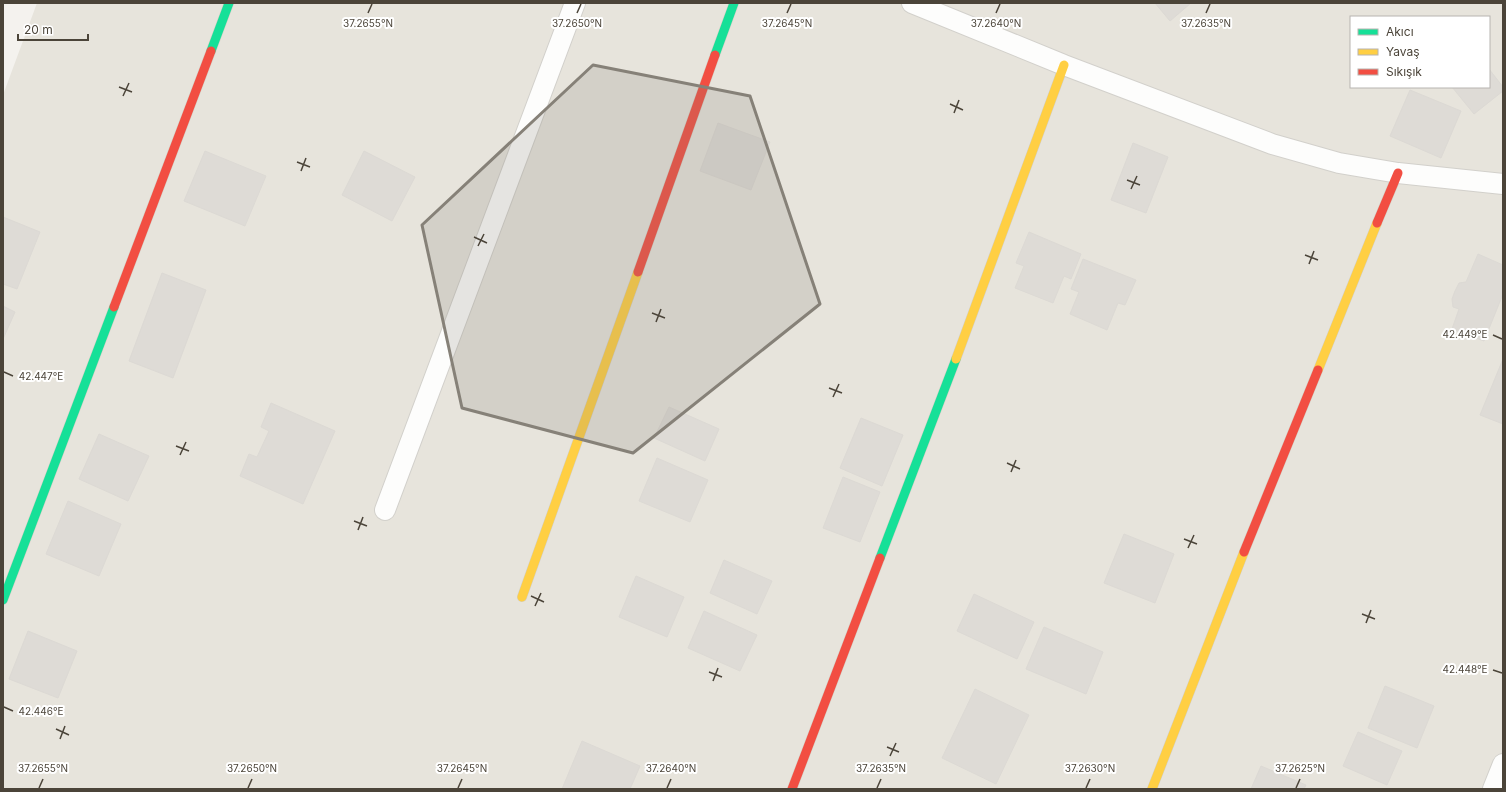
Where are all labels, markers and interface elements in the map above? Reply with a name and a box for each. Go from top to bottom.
scale bar [18,16,88,42]
legend [1350,16,1490,88]
text: 37.2655°N [343,17,393,29]
text: 37.2650°N [552,17,602,29]
text: 37.2645°N [762,17,812,29]
text: 37.2640°N [971,17,1021,29]
text: 37.2635°N [1181,17,1231,29]
text: 20 m [24,22,53,37]
text: Akıcı [1386,24,1414,39]
text: Yavaş [1386,44,1420,59]
text: Sıkışık [1386,64,1422,79]
text: 42.449°E [1442,328,1488,340]
text: 42.447°E [19,370,63,382]
text: 42.448°E [1443,663,1487,675]
text: 42.446°E [18,705,64,717]
text: 37.2655°N [18,762,68,774]
text: 37.2650°N [227,762,277,774]
text: 37.2645°N [437,762,487,774]
text: 37.2640°N [646,762,696,774]
text: 37.2635°N [856,762,906,774]
text: 37.2630°N [1065,762,1115,774]
text: 37.2625°N [1275,762,1325,774]

